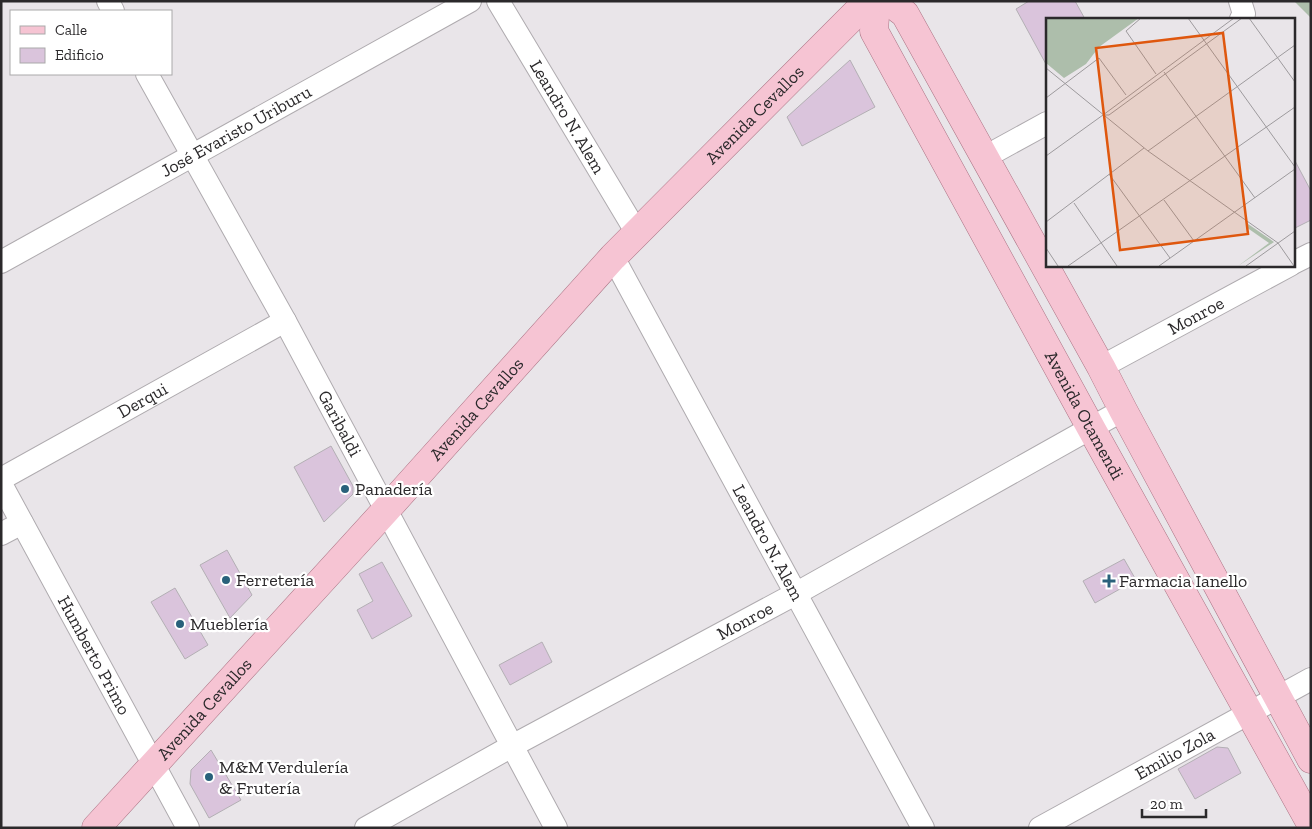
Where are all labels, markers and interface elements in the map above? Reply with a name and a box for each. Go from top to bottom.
legend [10,10,172,75]
inset map [1046,18,1294,266]
text: Calle [55,21,87,39]
text: Edificio [55,46,104,64]
street label: Leandro N. Alem [525,56,610,178]
street label: Avenida Cevallos [701,61,809,169]
street label: José Evaristo Uriburu [157,81,315,182]
street label: Monroe [1164,292,1228,340]
street label: Avenida Otamendi [1040,347,1129,484]
street label: Avenida Cevallos [425,353,528,465]
street label: Derqui [114,378,171,423]
street label: Garibaldi [313,387,366,460]
place label: Panadería [355,478,433,500]
street label: Leandro N. Alem [728,481,809,605]
marker: Panadería [339,483,351,495]
place label: Ferretería [236,569,314,591]
place label: Farmacia Ianello [1119,570,1247,592]
marker: Ferretería [220,574,232,586]
marker: Farmacia Ianello [1103,575,1115,587]
street label: Humberto Primo [53,592,135,719]
street label: Monroe [713,597,777,645]
place label: Mueblería [190,613,269,635]
marker: Mueblería [174,618,186,630]
street label: Avenida Cevallos [152,653,257,765]
street label: Emilio Zola [1131,723,1219,785]
place label: M&M Verdulería & Frutería [219,756,349,799]
marker: M&M Verdulería & Frutería [203,771,215,783]
scale bar [1142,786,1206,818]
text: 20 m [1150,795,1183,813]

